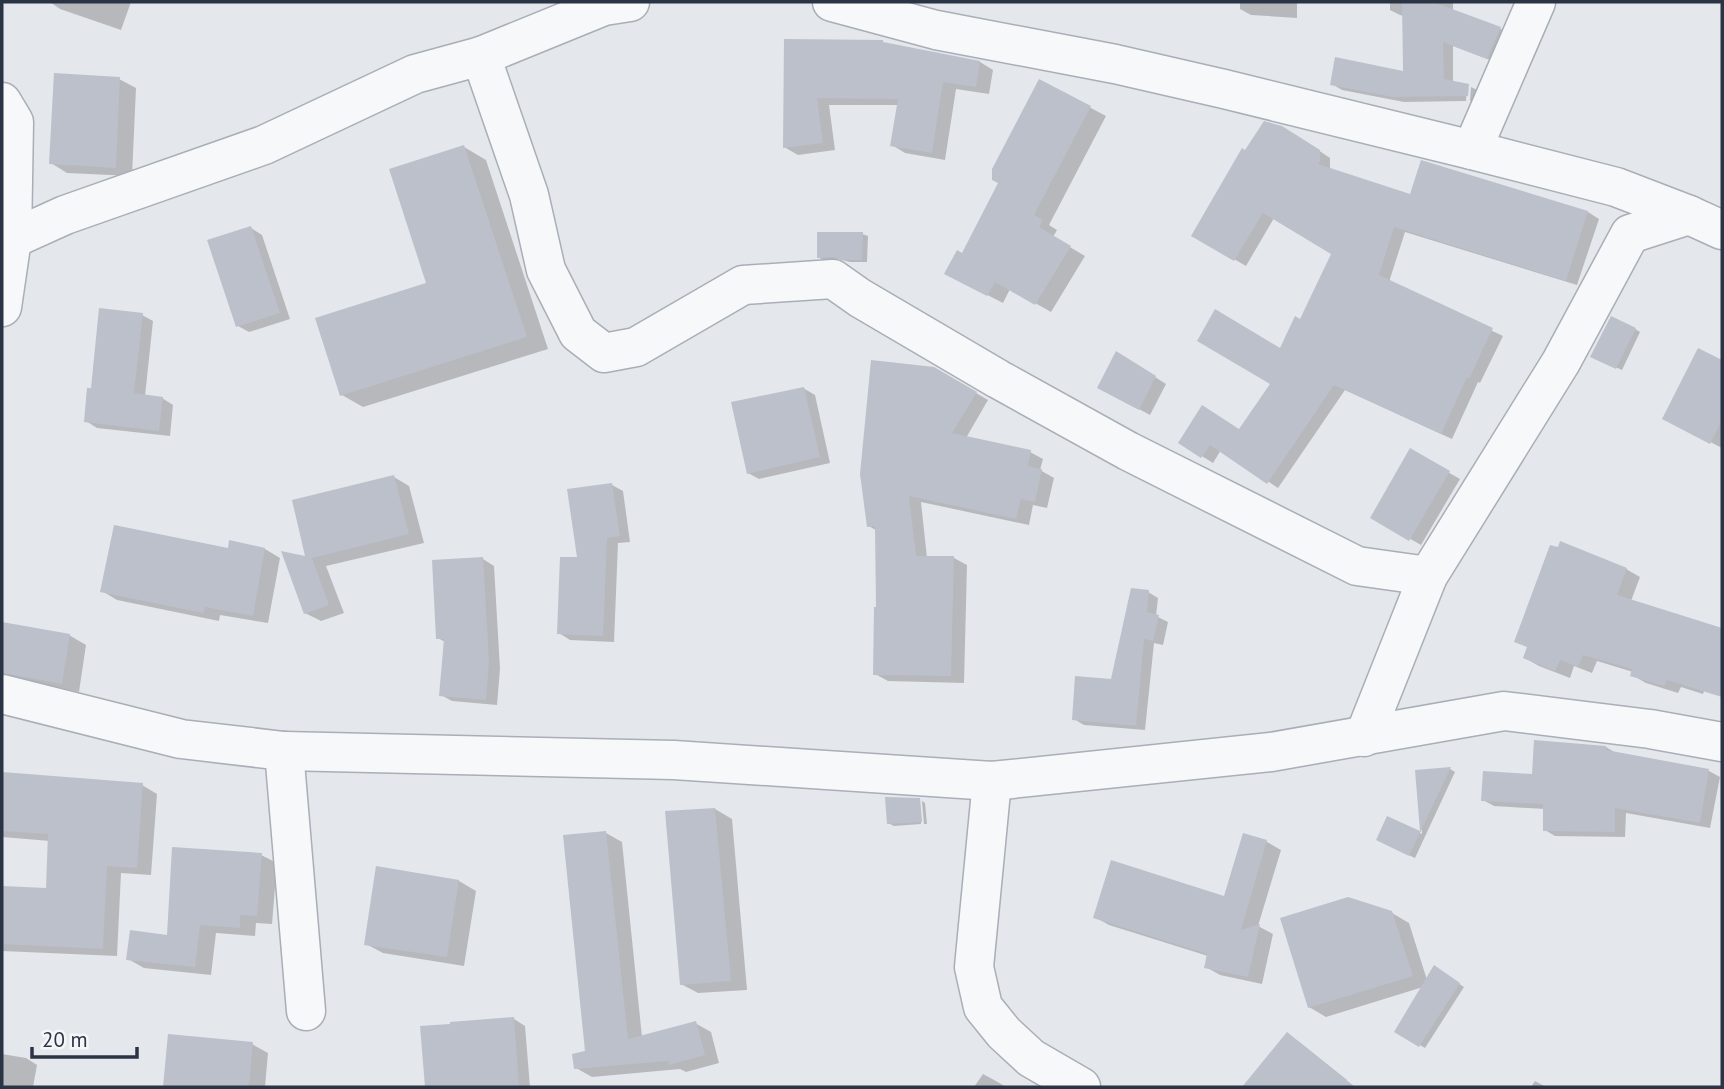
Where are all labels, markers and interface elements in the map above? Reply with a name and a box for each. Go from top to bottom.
scale bar [32,1016,136,1060]
text: 20 m [42,1026,88,1053]

